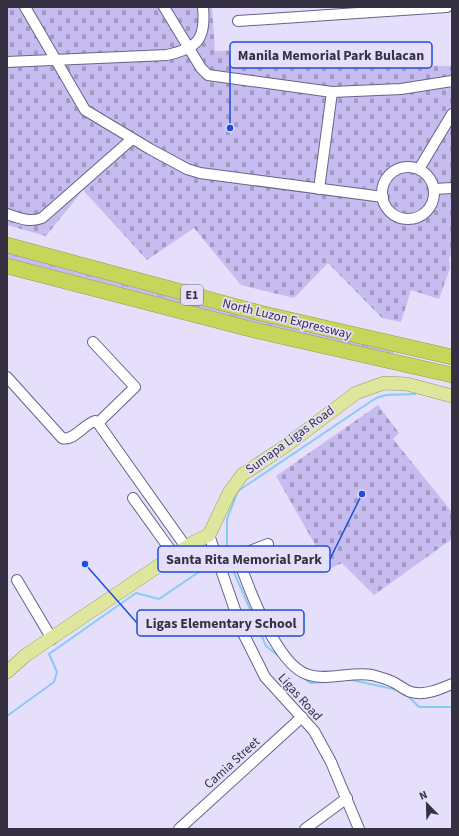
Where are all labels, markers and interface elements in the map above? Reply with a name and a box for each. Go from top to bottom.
callout: Manila Memorial Park Bulacan [230,42,432,68]
text: Manila Memorial Park Bulacan [238,46,424,66]
road number: E1 [181,285,203,305]
street label: North Luzon Expressway [221,294,353,344]
street label: Sumapa Ligas Road [242,402,338,478]
callout: Santa Rita Memorial Park [158,546,330,572]
text: Santa Rita Memorial Park [166,550,322,570]
callout: Ligas Elementary School [137,610,304,636]
text: Ligas Elementary School [146,614,297,634]
street label: Ligas Road [274,669,326,725]
street label: Camia Street [200,733,264,793]
north arrow [407,784,447,824]
text: N [417,787,430,804]

